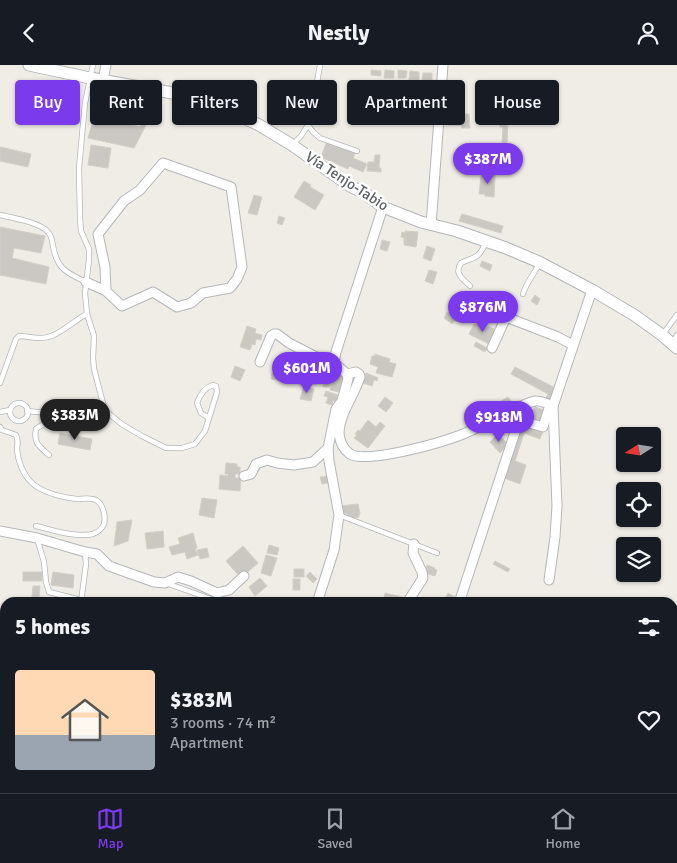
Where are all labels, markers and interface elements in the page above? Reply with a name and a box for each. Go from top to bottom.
icon: back [15,19,43,47]
text: Nestly [308,19,369,46]
icon: person [634,19,662,47]
chip: Buy [15,80,80,125]
chip: Rent [90,80,162,125]
chip: Filters [172,80,257,125]
chip: New [267,80,337,125]
chip: Apartment [347,80,465,125]
chip: House [475,80,559,125]
pin: $387M [453,143,523,185]
street label: Vía Tenjo-Tabio [302,147,392,215]
text: $387M [464,149,512,169]
pin: $876M [448,291,518,333]
text: $876M [459,297,507,317]
pin: $601M [272,351,342,394]
text: $601M [283,358,331,378]
pin: $383M [40,399,110,441]
pin: $918M [464,401,534,443]
text: $383M [51,405,99,425]
text: $918M [475,407,523,427]
north arrow [616,427,661,473]
map controls [616,427,661,582]
button: locate [616,482,661,527]
button: layers [616,537,661,582]
icon: filters [635,613,663,641]
text: 5 homes [15,614,90,640]
text: $383M [170,687,233,713]
icon: home [55,690,115,750]
icon: heart [635,706,663,734]
text: 3 rooms · 74 m² [170,713,276,733]
text: Apartment [170,733,243,753]
tab: Map [96,805,124,852]
tab: Saved [317,805,353,852]
tab: Home [546,805,581,852]

